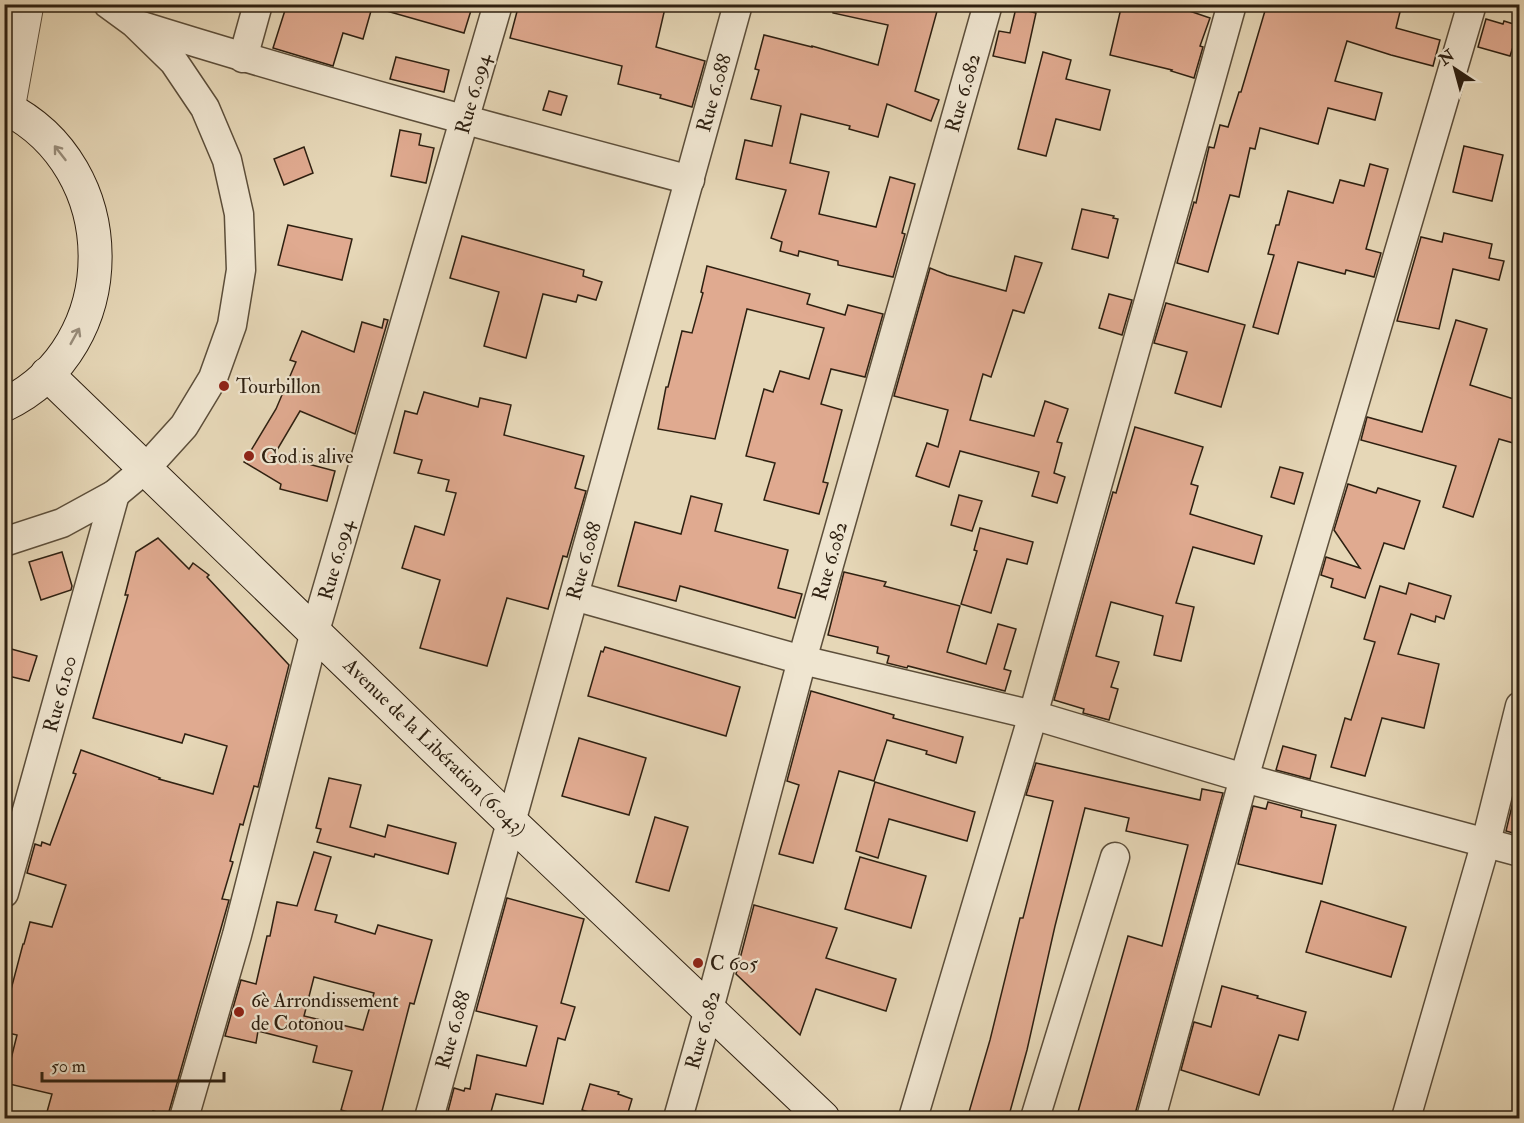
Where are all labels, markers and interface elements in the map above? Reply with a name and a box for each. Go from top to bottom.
north arrow [1425,39,1485,99]
text: N [1434,45,1459,71]
street label: Rue 6.094 [450,50,497,137]
street label: Rue 6.088 [691,51,737,135]
street label: Rue 6.082 [940,51,986,135]
one-way arrow [54,145,67,161]
one-way arrow [69,328,81,345]
place label: Tourbillon [236,374,321,399]
marker: Tourbillon [217,379,231,393]
place label: God is alive [261,444,353,469]
marker: God is alive [242,449,256,463]
street label: Rue 6.094 [313,516,360,603]
street label: Rue 6.088 [561,519,607,603]
street label: Rue 6.082 [807,519,853,603]
street label: Avenue de la Libération (6.043) [337,652,532,841]
street label: Rue 6.100 [38,653,82,735]
place label: C 605 [710,951,758,976]
marker: C 605 [691,956,705,970]
place label: 6è Arrondissement de Cotonou [251,988,399,1036]
street label: Rue 6.088 [430,988,476,1072]
street label: Rue 6.082 [680,988,726,1072]
marker: 6è Arrondissement de Cotonou [232,1005,246,1019]
scale bar [42,1045,224,1083]
text: 50 m [51,1055,86,1078]

